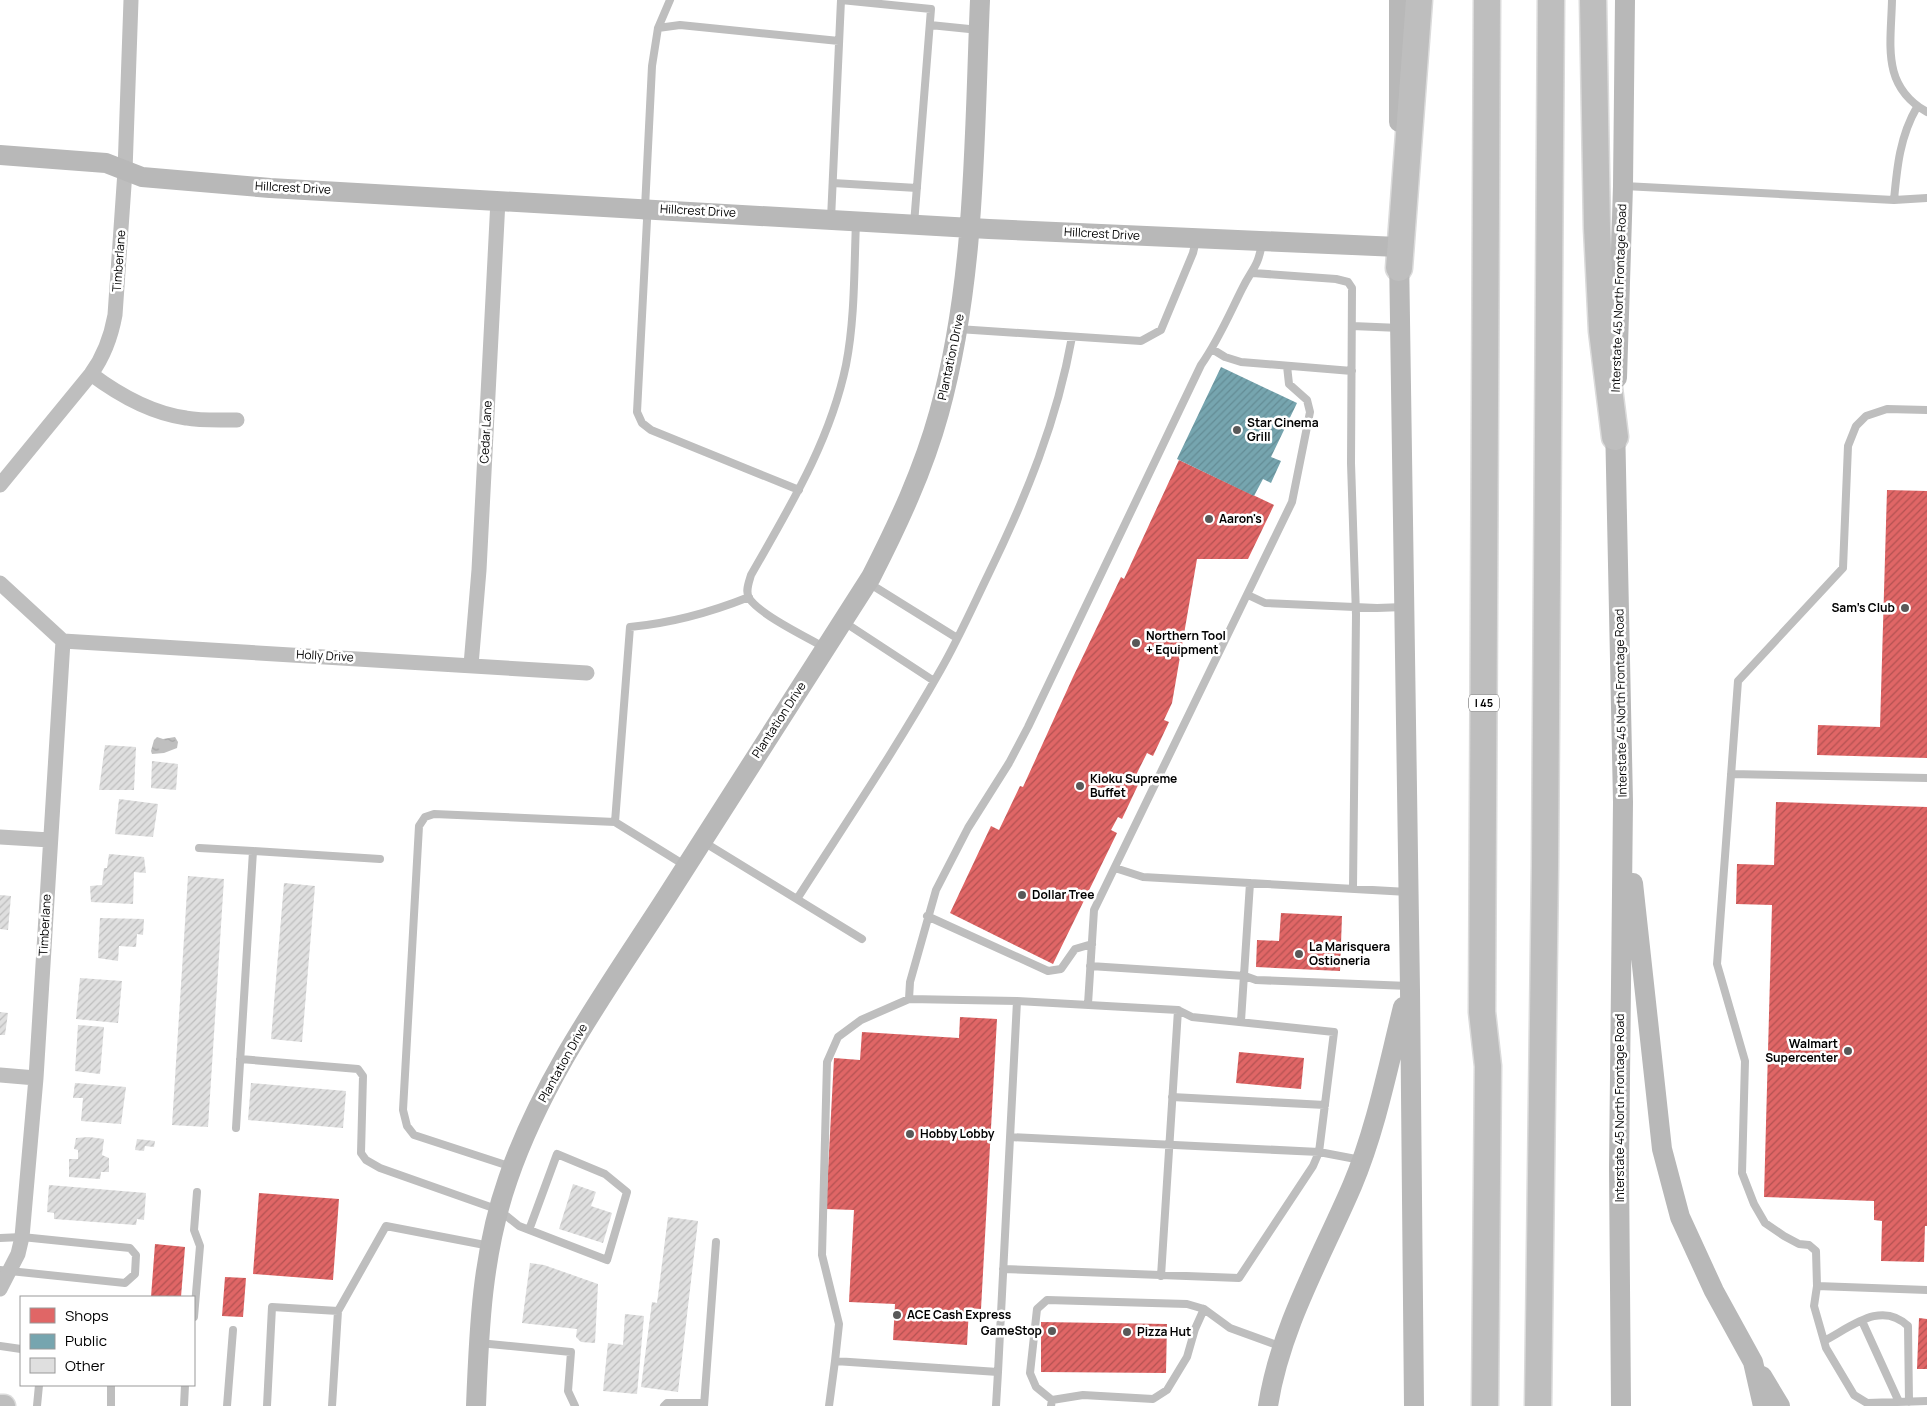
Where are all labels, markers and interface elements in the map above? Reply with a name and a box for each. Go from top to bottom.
street label: Hillcrest Drive [255,177,331,198]
street label: Hillcrest Drive [660,200,736,221]
street label: Interstate 45 North Frontage Road [1607,203,1630,393]
street label: Hillcrest Drive [1064,223,1140,244]
street label: Timberlane [108,229,129,293]
street label: Plantation Drive [933,312,968,402]
street label: Cedar Lane [475,400,496,464]
place label: Star Cinema Grill [1247,414,1319,445]
marker: Star Cinema Grill [1231,424,1243,436]
place label: Aaron's [1219,510,1262,527]
marker: Aaron's [1203,513,1215,525]
place label: Sam's Club [1831,599,1895,616]
marker: Sam's Club [1899,602,1911,614]
street label: Interstate 45 North Frontage Road [1610,609,1631,797]
place label: Northern Tool + Equipment [1146,627,1226,658]
marker: Northern Tool + Equipment [1130,637,1142,649]
street label: Holly Drive [296,646,354,665]
street label: Plantation Drive [748,678,810,761]
road number: I 45 [1469,694,1499,711]
place label: Kioku Supreme Buffet [1090,770,1177,801]
marker: Kioku Supreme Buffet [1074,780,1086,792]
place label: Dollar Tree [1032,886,1094,903]
marker: Dollar Tree [1016,889,1028,901]
street label: Timberlane [34,893,55,956]
place label: La Marisquera Ostioneria [1309,938,1390,969]
marker: La Marisquera Ostioneria [1293,948,1305,960]
street label: Interstate 45 North Frontage Road [1611,1014,1628,1202]
street label: Plantation Drive [534,1020,591,1105]
place label: Walmart Supercenter [1765,1035,1838,1066]
marker: Walmart Supercenter [1842,1045,1854,1057]
place label: Hobby Lobby [920,1125,995,1142]
marker: Hobby Lobby [904,1128,916,1140]
legend [20,1296,195,1386]
text: Shops [65,1305,109,1326]
place label: ACE Cash Express [907,1306,1012,1323]
marker: ACE Cash Express [891,1309,903,1321]
place label: GameStop [981,1322,1042,1339]
place label: Pizza Hut [1137,1323,1191,1340]
marker: GameStop [1046,1325,1058,1337]
marker: Pizza Hut [1121,1326,1133,1338]
text: Public [65,1330,107,1351]
text: Other [65,1355,106,1376]

